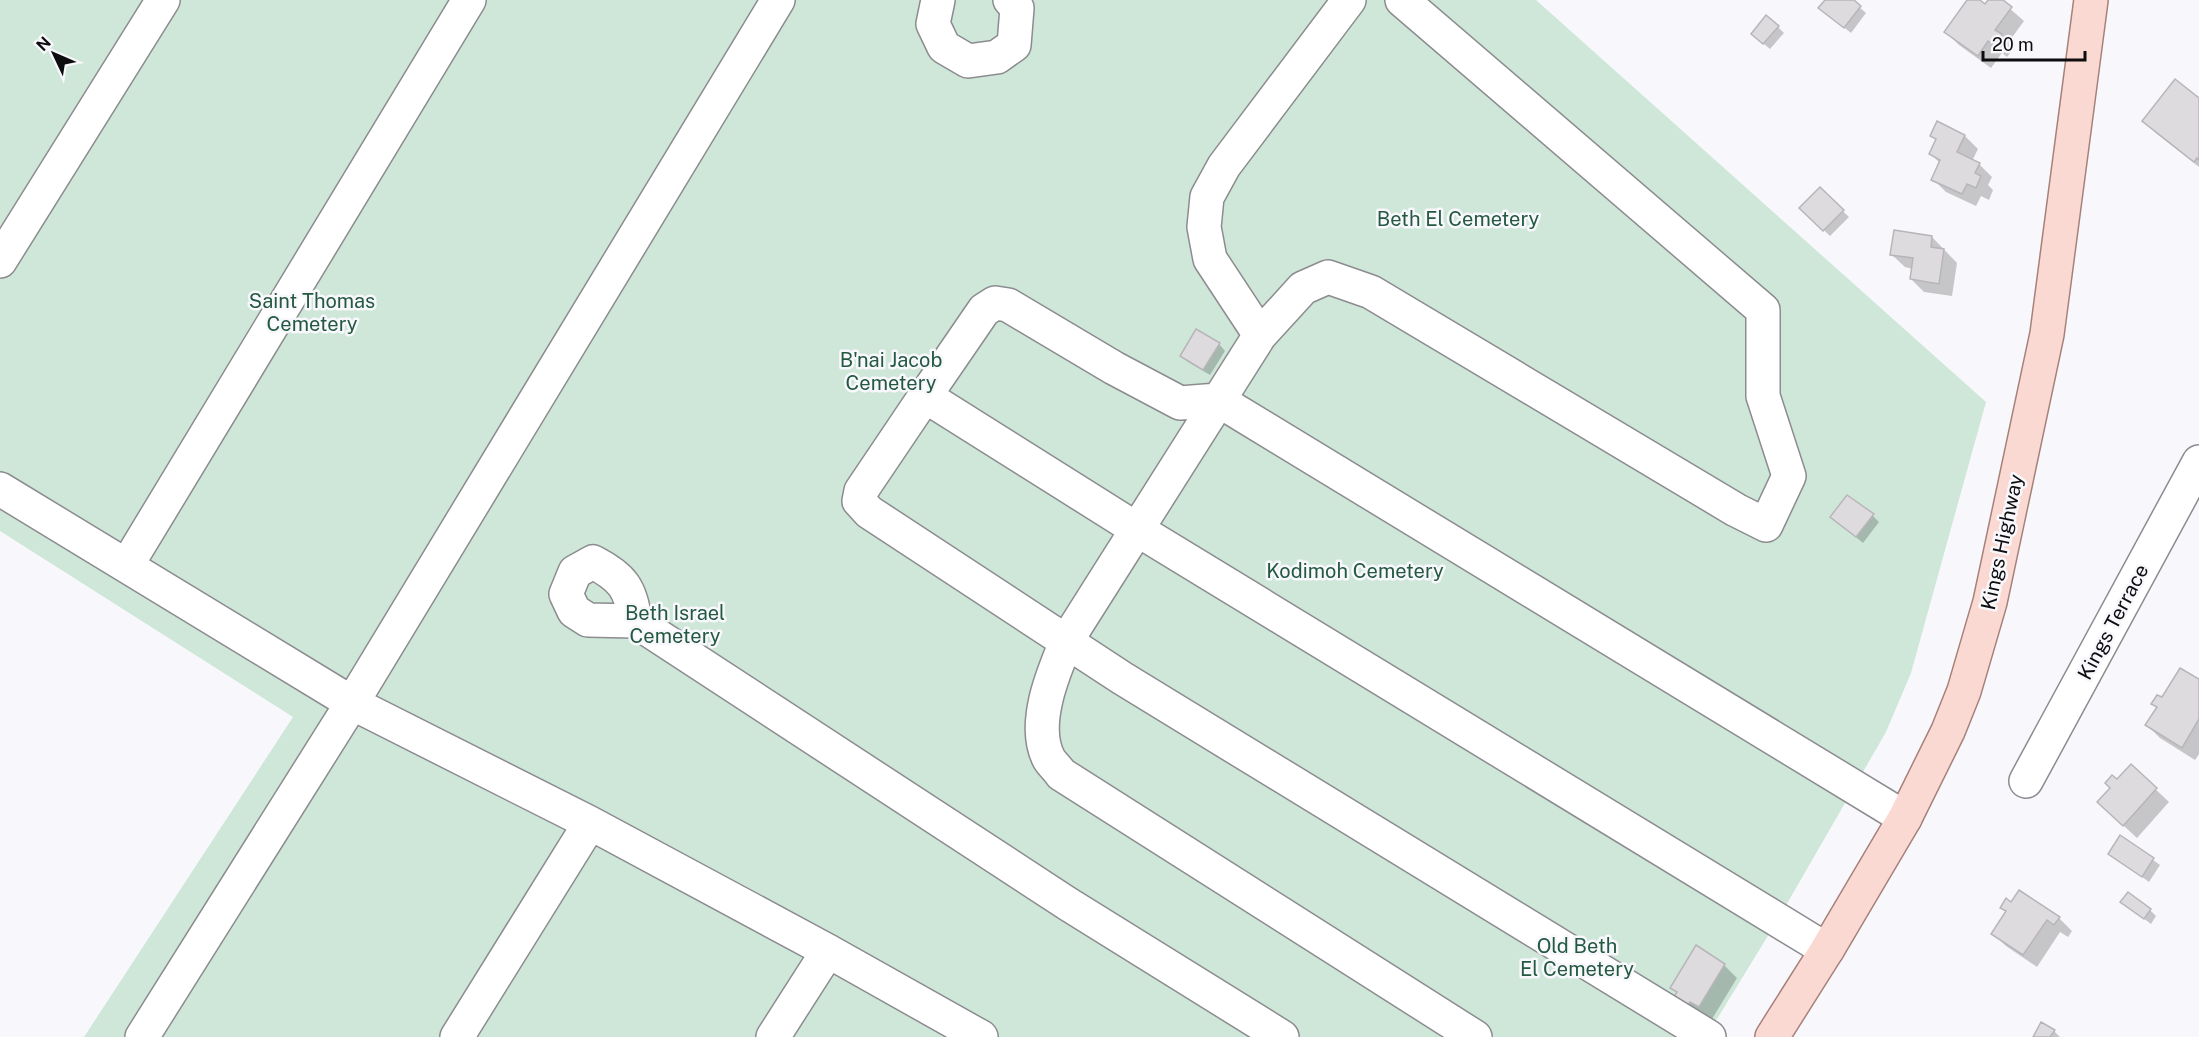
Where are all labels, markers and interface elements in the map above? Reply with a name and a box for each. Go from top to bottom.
north arrow [24,24,84,84]
scale bar [1983,24,2085,62]
text: N [32,33,55,55]
text: 20 m [1992,34,2034,55]
park label: Beth El Cemetery [1377,207,1540,231]
park label: Saint Thomas Cemetery [249,289,375,336]
park label: B'nai Jacob Cemetery [840,348,942,395]
street label: Kings Highway [1976,472,2028,612]
park label: Kodimoh Cemetery [1266,559,1444,583]
street label: Kings Terrace [2072,560,2154,684]
park label: Beth Israel Cemetery [625,601,725,648]
park label: Old Beth El Cemetery [1520,934,1634,981]

